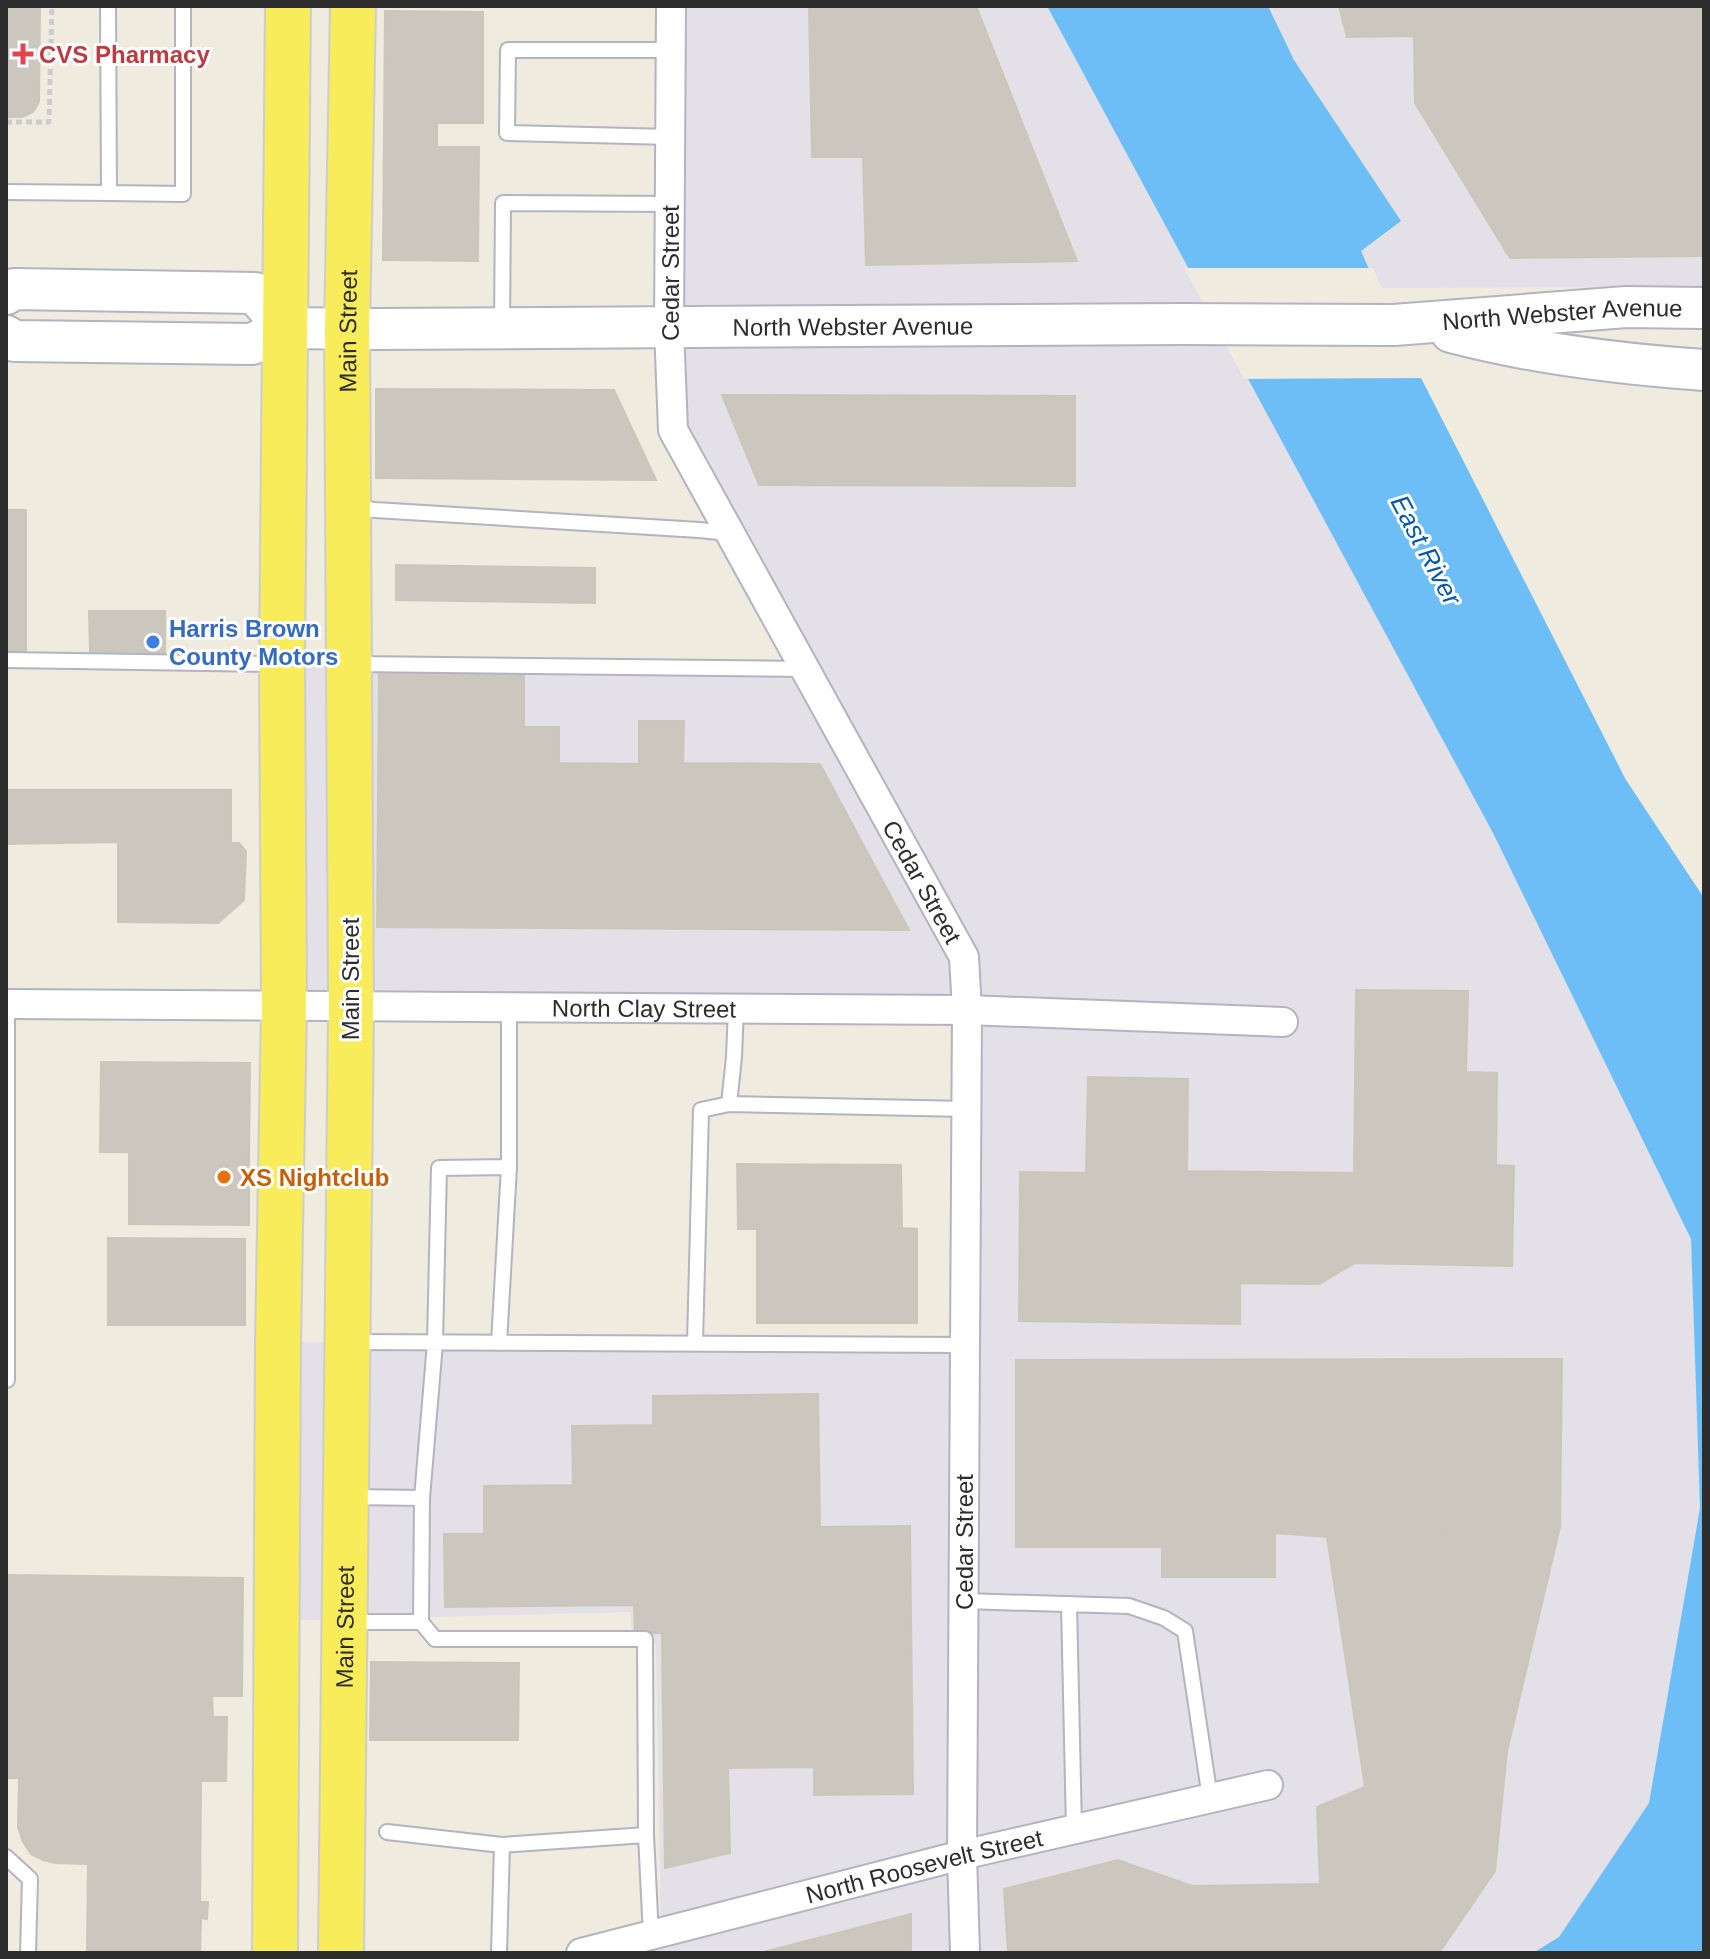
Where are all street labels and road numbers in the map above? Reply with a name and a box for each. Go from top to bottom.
street label: Cedar Street [657,205,684,341]
street label: Main Street [333,269,362,393]
street label: North Webster Avenue [1441,293,1683,335]
street label: North Webster Avenue [732,312,973,340]
street label: Cedar Street [878,816,967,948]
street label: Main Street [337,917,364,1040]
street label: North Clay Street [552,994,736,1022]
street label: Cedar Street [951,1474,978,1610]
street label: Main Street [330,1565,359,1689]
street label: North Roosevelt Street [803,1823,1045,1908]

